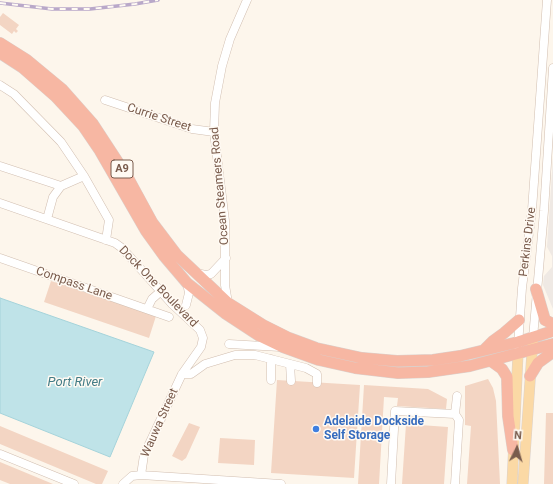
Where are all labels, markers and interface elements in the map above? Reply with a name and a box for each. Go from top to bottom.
street label: Currie Street [125,101,193,135]
street label: Ocean Steamers Road [208,126,232,246]
road number: A9 [111,160,133,178]
street label: Perkins Drive [517,207,539,277]
street label: Dock One Boulevard [116,243,200,331]
street label: Compass Lane [34,264,114,304]
water label: Port River [48,375,102,391]
street label: Wauwa Street [138,386,182,460]
place label: Adelaide Dockside Self Storage [324,415,424,443]
marker: Adelaide Dockside Self Storage [311,424,321,434]
north arrow [497,428,537,468]
text: N [514,429,523,442]

